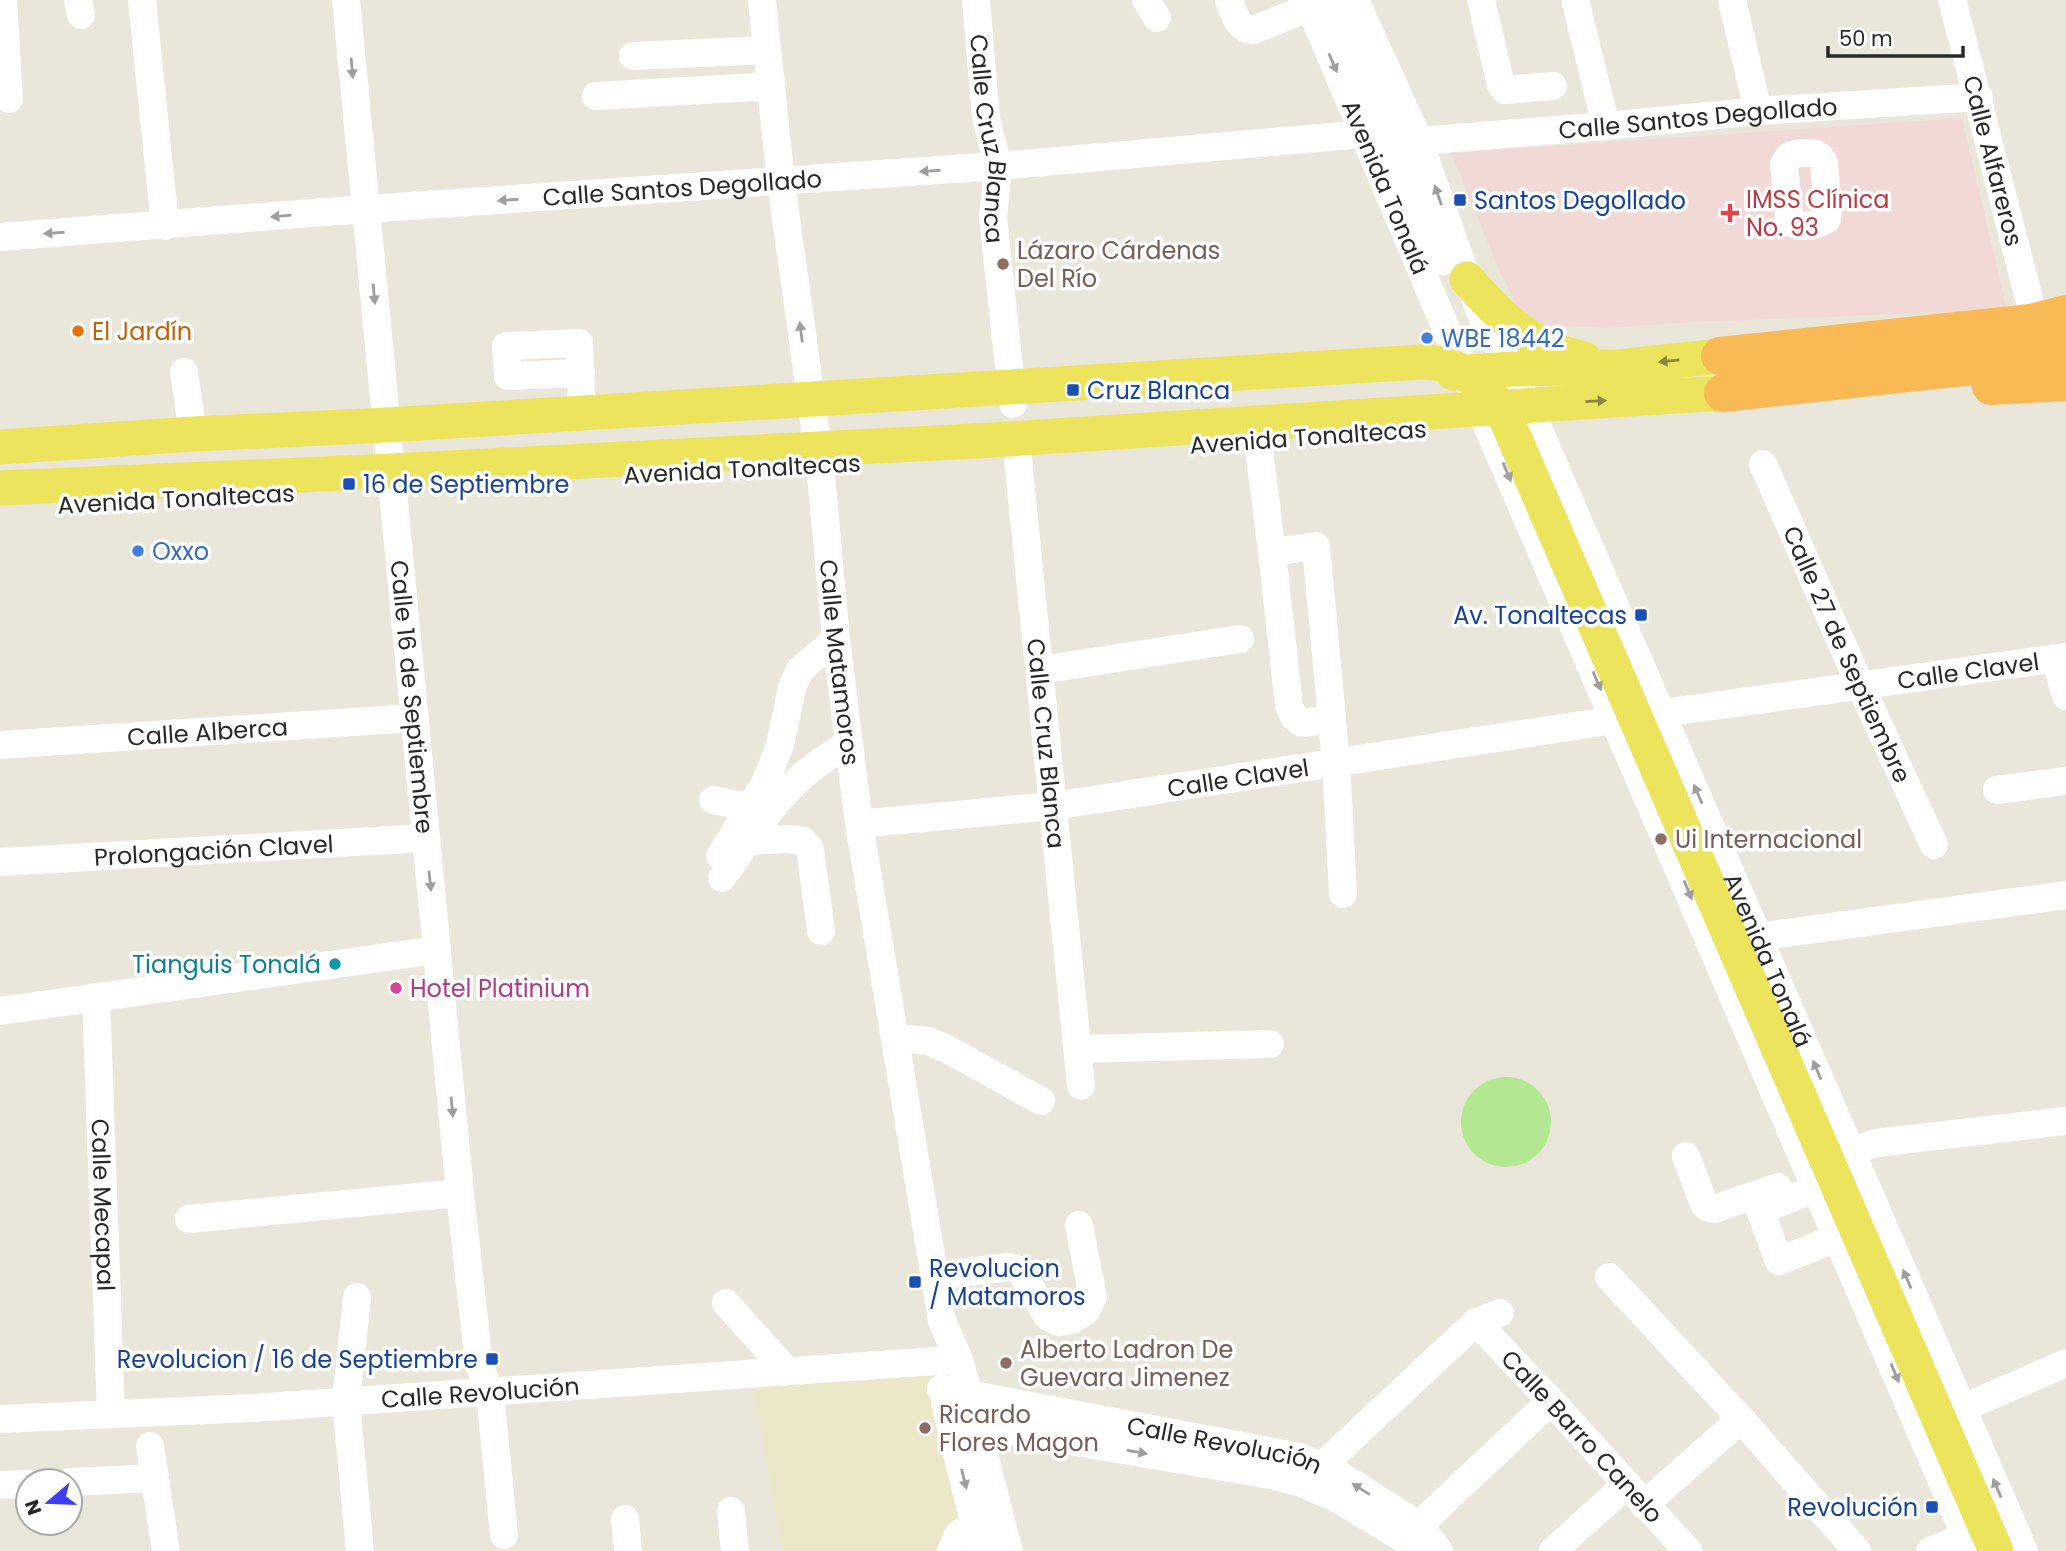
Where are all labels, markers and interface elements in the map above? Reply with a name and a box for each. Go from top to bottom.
scale bar [1828,14,1963,58]
text: 50 m [1839,24,1893,53]
street label: Calle Cruz Blanca [962,33,1015,245]
one-way arrow [1328,53,1339,74]
one-way arrow [347,57,358,79]
street label: Calle Alfareros [1956,72,2031,250]
street label: Calle Santos Degollado [1557,90,1838,146]
street label: Avenida Tonalá [1334,95,1438,279]
street label: Calle Santos Degollado [542,162,823,213]
one-way arrow [919,166,941,177]
place label: IMSS Clínica No. 93 [1746,183,1890,244]
one-way arrow [1432,184,1443,205]
place label: Santos Degollado [1474,184,1686,217]
marker: Santos Degollado [1452,192,1468,208]
one-way arrow [497,195,519,206]
marker: IMSS Clínica No. 93 [1720,203,1740,223]
one-way arrow [270,211,292,222]
one-way arrow [43,228,65,239]
place label: Lázaro Cárdenas Del Río [1017,234,1220,295]
marker: Lázaro Cárdenas Del Río [995,256,1011,272]
one-way arrow [369,284,380,306]
place label: El Jardín [92,315,192,348]
one-way arrow [795,320,806,342]
place label: WBE 18442 [1441,322,1565,355]
marker: El Jardín [70,323,86,339]
marker: WBE 18442 [1419,330,1435,346]
one-way arrow [1658,356,1680,367]
place label: Cruz Blanca [1087,374,1230,407]
marker: Cruz Blanca [1065,382,1081,398]
one-way arrow [1586,395,1608,406]
street label: Avenida Tonaltecas [1188,412,1428,462]
street label: Avenida Tonaltecas [623,446,861,492]
one-way arrow [1502,462,1513,483]
place label: 16 de Septiembre [363,468,569,501]
street label: Avenida Tonaltecas [57,476,295,522]
marker: 16 de Septiembre [341,476,357,492]
street label: Calle 27 de Septiembre [1776,520,1919,788]
place label: Oxxo [152,535,209,568]
marker: Oxxo [130,543,146,559]
street label: Calle Matamoros [812,558,868,767]
street label: Calle 16 de Septiembre [383,559,442,835]
place label: Av. Tonaltecas [1453,599,1627,632]
marker: Av. Tonaltecas [1633,607,1649,623]
street label: Calle Cruz Blanca [1020,637,1074,850]
street label: Calle Clavel [1895,644,2041,697]
one-way arrow [1592,670,1603,691]
street label: Calle Alberca [126,710,289,753]
street label: Calle Clavel [1165,751,1311,805]
one-way arrow [1692,784,1704,804]
place label: Ui Internacional [1675,823,1862,856]
street label: Prolongación Clavel [93,827,334,873]
marker: Ui Internacional [1653,831,1669,847]
street label: Avenida Tonalá [1716,868,1820,1052]
one-way arrow [425,870,436,892]
one-way arrow [1683,879,1694,900]
place label: Tianguis Tonalá [132,948,321,981]
marker: Tianguis Tonalá [327,956,343,972]
place label: Hotel Platinium [410,972,590,1005]
marker: Hotel Platinium [388,980,404,996]
one-way arrow [1812,1060,1823,1081]
one-way arrow [447,1096,458,1118]
street label: Calle Mecapal [84,1118,123,1292]
place label: Revolucion / Matamoros [929,1252,1086,1313]
one-way arrow [1902,1269,1913,1290]
marker: Revolucion / Matamoros [907,1274,923,1290]
place label: Alberto Ladron De Guevara Jimenez [1020,1333,1233,1394]
street label: Calle Barro Canelo [1494,1342,1671,1530]
place label: Revolucion / 16 de Septiembre [117,1343,478,1376]
marker: Revolucion / 16 de Septiembre [484,1351,500,1367]
marker: Alberto Ladron De Guevara Jimenez [998,1355,1014,1371]
one-way arrow [1889,1363,1901,1383]
street label: Calle Revolución [380,1369,580,1416]
place label: Ricardo Flores Magon [939,1398,1099,1459]
street label: Calle Revolución [1124,1408,1328,1482]
marker: Ricardo Flores Magon [917,1420,933,1436]
one-way arrow [1126,1447,1148,1458]
north arrow [14,1467,84,1537]
one-way arrow [959,1468,970,1490]
one-way arrow [1992,1478,2003,1499]
one-way arrow [1352,1482,1371,1495]
place label: Revolución [1787,1491,1918,1524]
text: N [18,1496,48,1519]
marker: Revolución [1924,1499,1940,1515]

